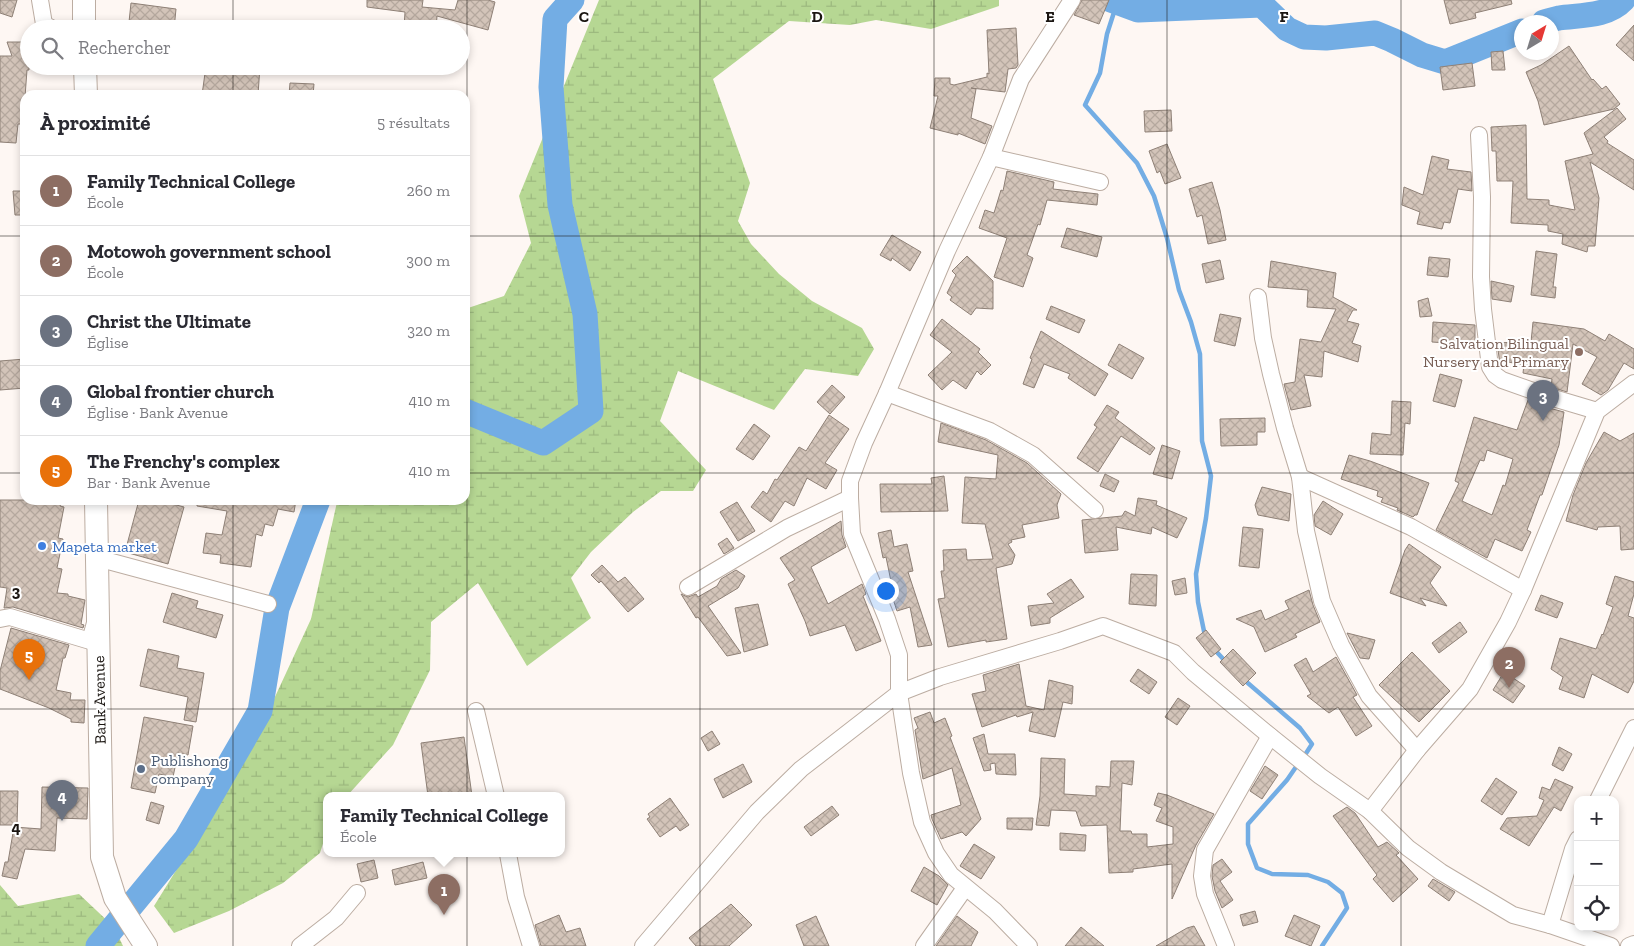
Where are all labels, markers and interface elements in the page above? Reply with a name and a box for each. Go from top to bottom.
text: C [579,7,589,26]
text: D [811,7,823,26]
text: E [1045,7,1055,26]
text: F [1279,7,1289,26]
north arrow [1514,15,1559,60]
search box [20,20,470,75]
icon: search [38,34,66,62]
text: Rechercher [78,36,171,59]
text: À proximité [40,110,150,135]
text: 5 résultats [377,113,450,132]
text: Family Technical College [87,170,295,193]
text: 1 [53,181,59,200]
text: 260 m [407,181,450,200]
text: École [87,193,124,212]
text: Motowoh government school [87,240,331,263]
text: 2 [52,251,60,270]
text: 300 m [406,251,450,270]
text: École [87,263,124,282]
text: Christ the Ultimate [87,310,251,333]
text: 3 [52,321,60,340]
text: 320 m [407,321,450,340]
text: Église [87,333,128,352]
place label: Salvation Bilingual Nursery and Primary [1423,334,1570,371]
marker: Salvation Bilingual Nursery and Primary [1573,346,1585,358]
text: Global frontier church [87,380,274,403]
pin: 3 [1527,380,1559,421]
text: 4 [51,391,61,410]
text: 410 m [409,391,450,410]
text: Église · Bank Avenue [87,403,228,422]
text: The Frenchy's complex [87,450,280,473]
text: 5 [52,461,60,480]
text: 410 m [409,461,450,480]
text: Bar · Bank Avenue [87,473,210,492]
place label: Mapeta market [52,537,157,556]
marker: Mapeta market [36,540,48,552]
your location [873,578,899,604]
text: 3 [12,582,21,601]
pin: 5 [13,639,45,680]
pin: 2 [1493,647,1525,688]
street label: Bank Avenue [89,655,110,745]
place label: Publishong company [151,751,229,788]
marker: Publishong company [135,763,147,775]
pin: 4 [46,780,78,821]
popup [323,792,565,857]
map controls [1574,796,1619,931]
button: + [1574,796,1619,841]
text: Family Technical College [340,804,548,827]
text: 4 [11,818,21,837]
text: École [340,827,377,846]
button: − [1574,841,1619,886]
pin: 1 [428,874,460,915]
button: locate [1574,886,1619,931]

